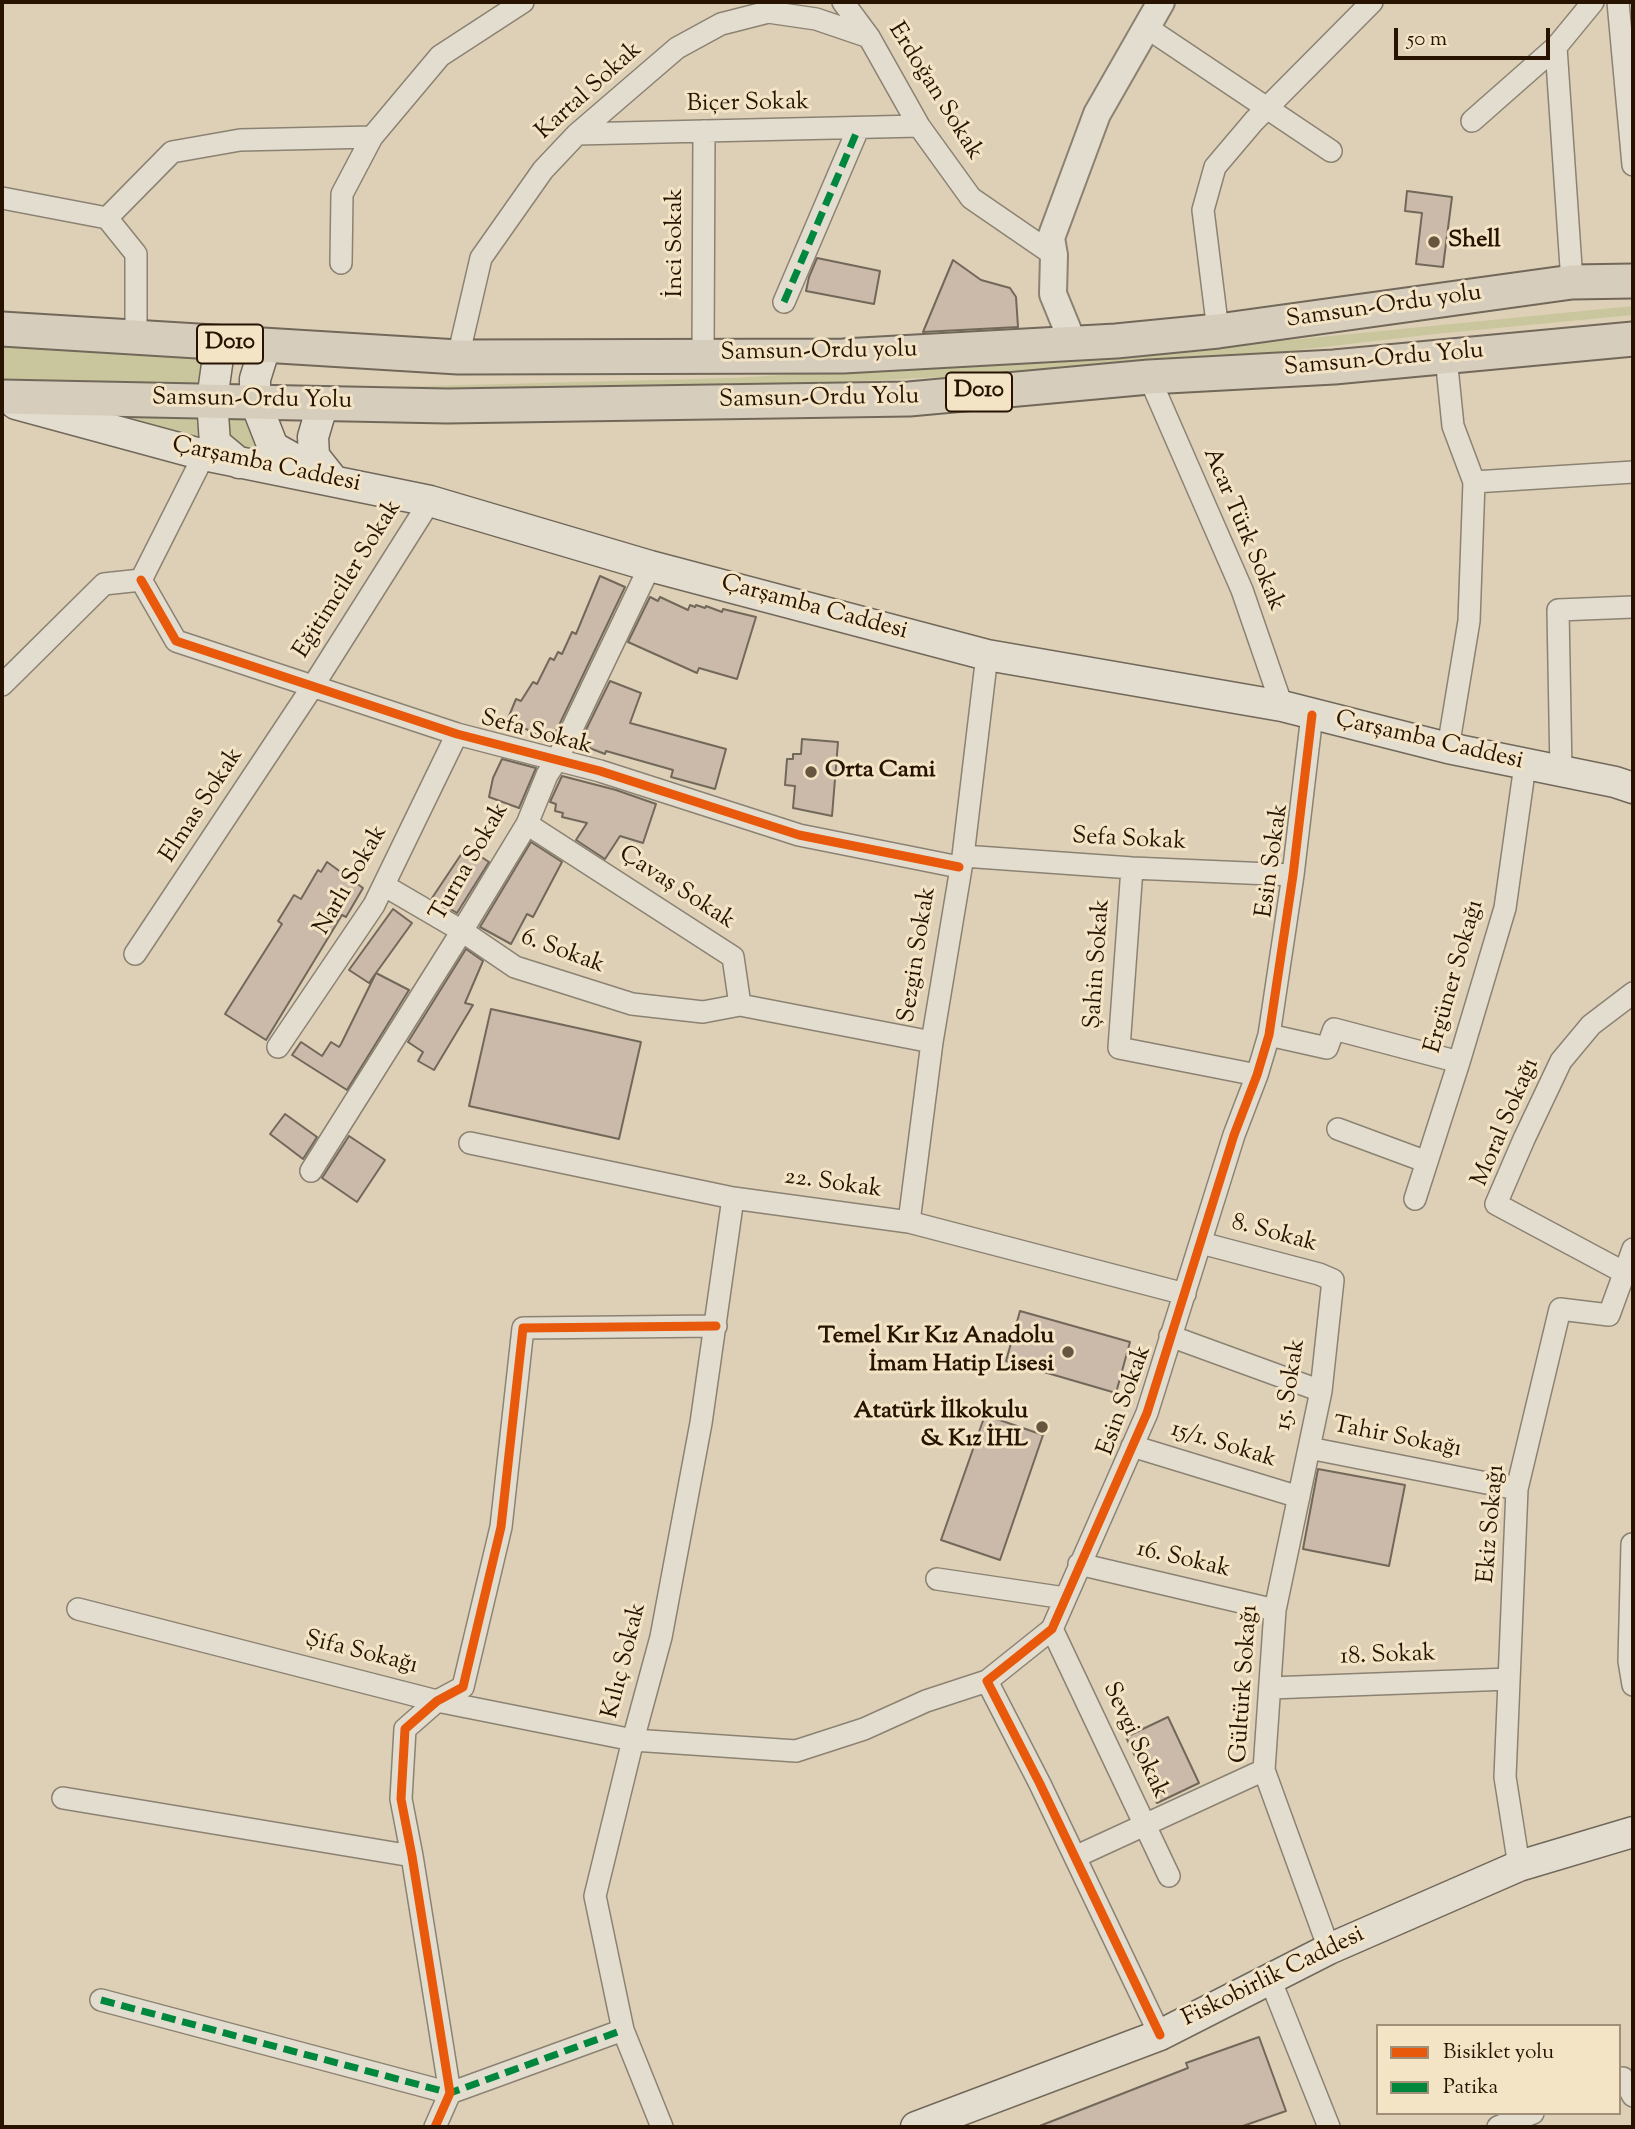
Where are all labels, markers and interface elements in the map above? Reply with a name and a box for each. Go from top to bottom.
scale bar [1397,14,1553,58]
street label: Erdoğan Sokak [880,18,988,166]
text: 50 m [1407,25,1447,55]
street label: Kartal Sokak [531,37,649,147]
street label: Biçer Sokak [687,90,809,120]
street label: İnci Sokak [663,188,691,298]
place label: Shell [1448,228,1501,256]
marker: Shell [1426,234,1442,250]
street label: Samsun-Ordu yolu [1284,280,1484,336]
road number: D010 [197,324,263,364]
street label: Samsun-Ordu yolu [720,337,918,369]
street label: Samsun-Ordu Yolu [1283,338,1485,384]
road number: D010 [946,372,1012,412]
street label: Samsun-Ordu Yolu [719,384,919,416]
street label: Samsun-Ordu Yolu [152,385,352,417]
street label: Çarşamba Caddesi [169,432,363,500]
street label: Acar Türk Sokak [1195,444,1289,616]
street label: Eğitimciler Sokak [289,495,409,665]
street label: Çarşamba Caddesi [718,570,910,648]
street label: Sefa Sokak [477,705,595,763]
street label: Çarşamba Caddesi [1332,706,1526,778]
street label: Elmas Sokak [155,743,251,869]
place label: Orta Cami [825,758,936,786]
marker: Orta Cami [803,764,819,780]
street label: Turna Sokak [425,798,517,928]
street label: Esin Sokak [1252,802,1296,920]
street label: Narlı Sokak [309,821,395,941]
street label: Sefa Sokak [1071,824,1187,858]
street label: Çavaş Sokak [613,841,739,937]
street label: Sezgin Sokak [894,885,944,1025]
street label: Ergüner Sokağı [1420,897,1492,1057]
street label: Şahin Sokak [1080,898,1118,1030]
street label: 6. Sokak [516,925,608,981]
street label: Moral Sokağı [1467,1055,1547,1191]
street label: 22. Sokak [782,1164,884,1206]
street label: 8. Sokak [1228,1210,1320,1260]
place label: Temel Kır Kız Anadolu İmam Hatip Lisesi [818,1324,1054,1380]
street label: 15. Sokak [1271,1337,1313,1433]
street label: Esin Sokak [1093,1342,1159,1460]
marker: Temel Kır Kız Anadolu İmam Hatip Lisesi [1060,1344,1076,1360]
place label: Atatürk İlkokulu & Kız İHL [853,1399,1028,1455]
street label: Tahir Sokağı [1330,1412,1464,1466]
street label: 15/1. Sokak [1167,1416,1279,1476]
marker: Atatürk İlkokulu & Kız İHL [1034,1419,1050,1435]
street label: Ekiz Sokağı [1473,1464,1513,1584]
street label: 16. Sokak [1133,1536,1233,1586]
street label: Kılıç Sokak [598,1600,654,1722]
street label: Gültürk Sokağı [1226,1604,1266,1764]
street label: Şifa Sokağı [302,1626,420,1682]
street label: 18. Sokak [1340,1641,1436,1673]
street label: Sevgi Sokak [1095,1678,1173,1804]
street label: Fiskobirlik Caddesi [1178,1921,1370,2035]
legend [1376,2024,1621,2115]
text: Bisiklet yolu [1443,2038,1554,2068]
text: Patika [1443,2073,1498,2103]

